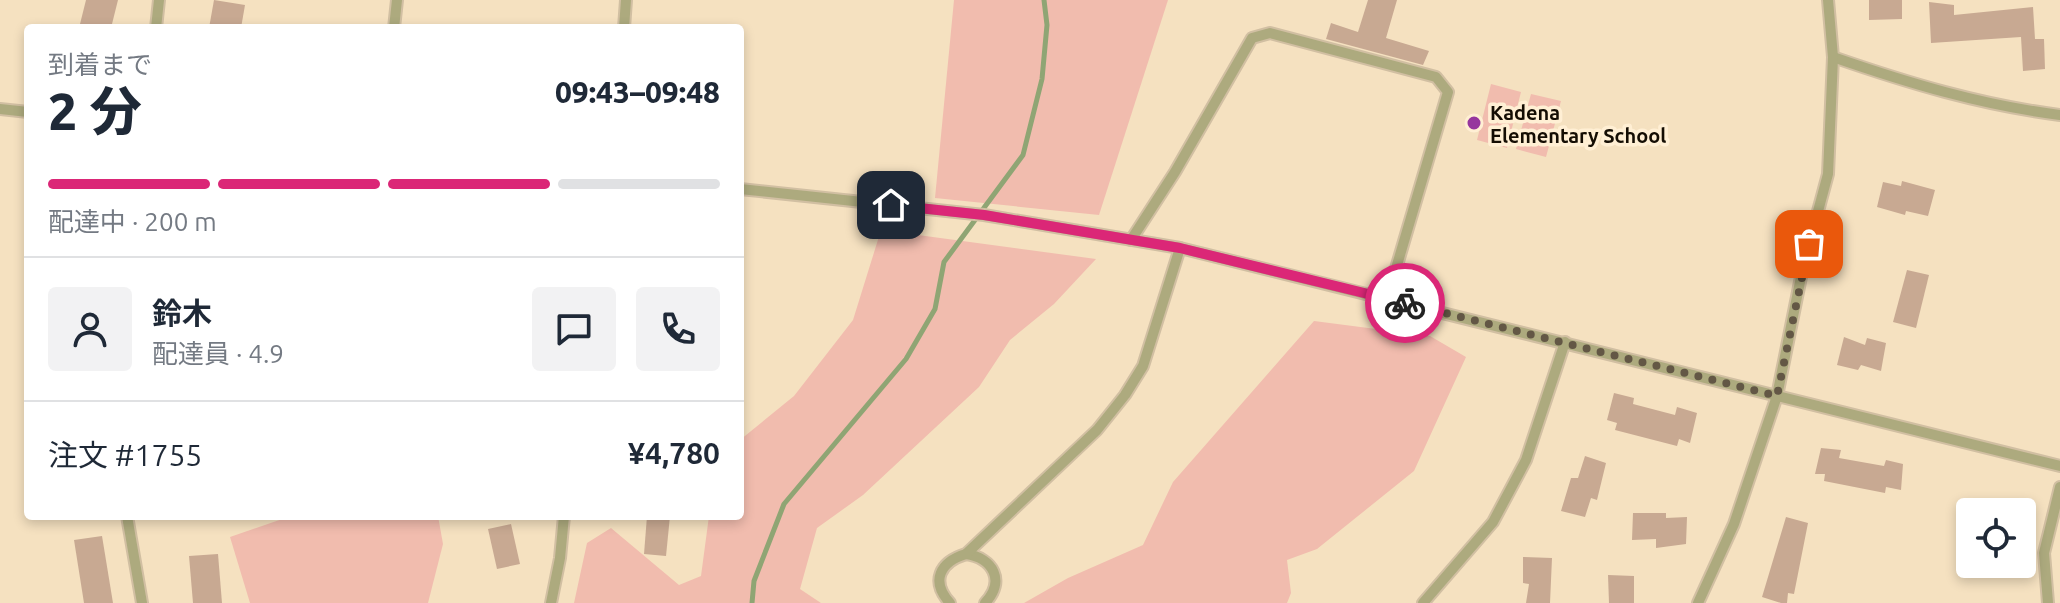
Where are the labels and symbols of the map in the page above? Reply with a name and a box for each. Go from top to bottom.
place label: Kadena Elementary School [1490,101,1666,147]
marker: Kadena Elementary School [1465,114,1483,132]
pin [857,171,925,239]
pin [1775,210,1843,278]
courier [1365,263,1445,343]

